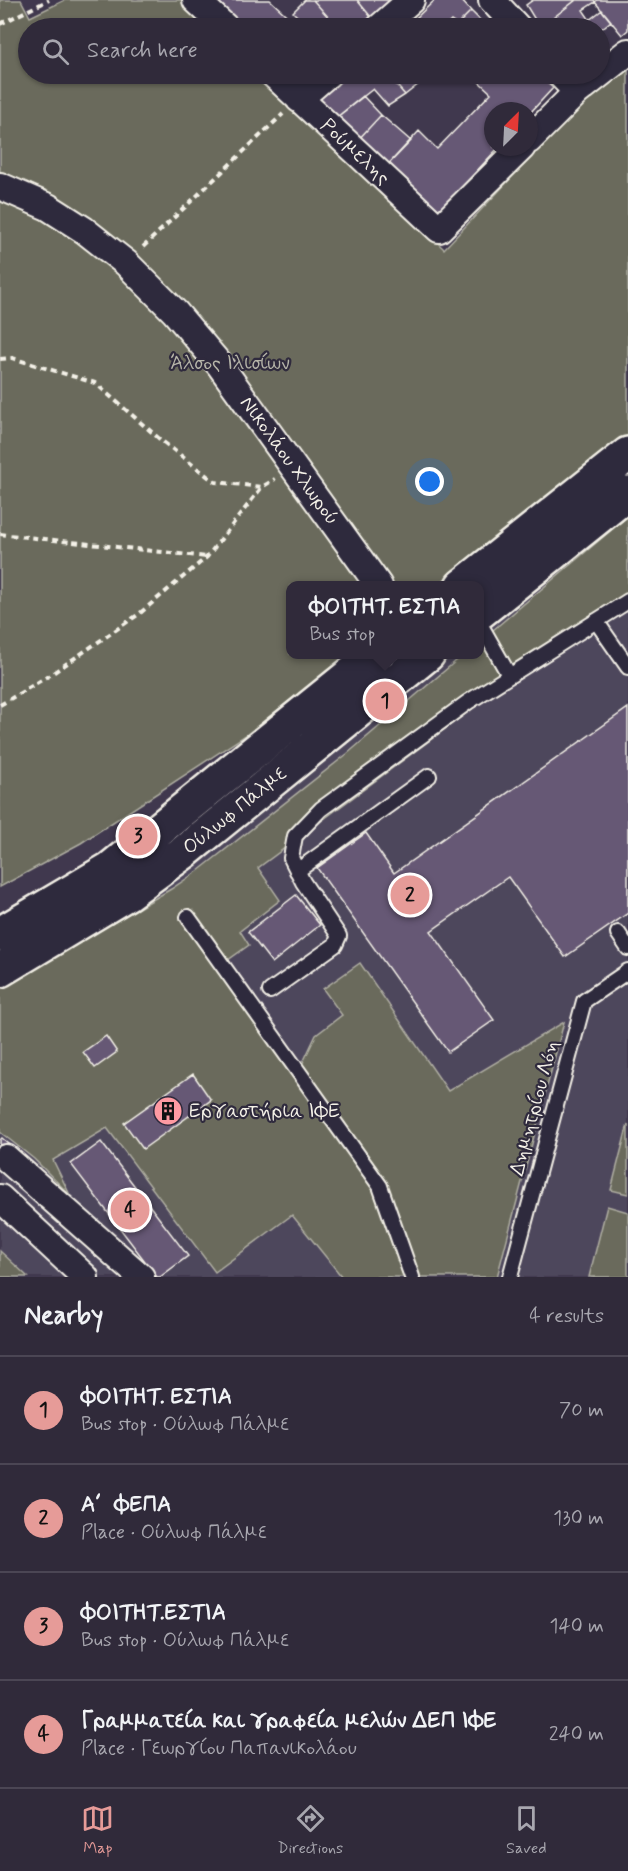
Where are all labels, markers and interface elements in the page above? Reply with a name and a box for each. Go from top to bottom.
search box [18,18,610,84]
icon: search [39,35,72,68]
text: Search here [87,37,198,65]
north arrow [484,102,538,156]
street label: Ρούμελης [314,113,396,191]
park label: Άλσος Ιλισίων [170,350,290,377]
street label: Νικολάου Χλωρού [233,391,345,531]
your location [415,467,444,496]
popup [286,581,484,659]
text: ΦΟΙΤΗΤ. ΕΣΤΙΑ [309,593,461,621]
text: Bus stop [309,621,376,648]
pin: 1 [366,678,404,724]
street label: Ούλωφ Πάλμε [177,761,293,861]
pin: 3 [118,814,158,858]
pin: 2 [390,872,430,918]
street label: Δημητρίου Λόη [504,1037,566,1179]
building icon: Εργαστήρια ΙΦΕ [152,1095,184,1127]
place label: Εργαστήρια ΙΦΕ [189,1098,340,1125]
pin: 4 [110,1188,150,1232]
text: Nearby [24,1299,103,1333]
text: 4 results [529,1303,604,1330]
text: ΦΟΙΤΗΤ. ΕΣΤΙΑ [81,1383,232,1411]
text: 1 [39,1397,48,1424]
text: 70 m [559,1397,604,1424]
text: Bus stop · Ούλωφ Πάλμε [81,1411,289,1438]
text: Α΄ ΦΕΠΑ [81,1491,171,1519]
text: 2 [39,1505,48,1532]
text: 130 m [553,1505,604,1532]
text: Place · Ούλωφ Πάλμε [81,1519,267,1546]
text: ΦΟΙΤΗΤ.ΕΣΤΙΑ [81,1599,226,1627]
text: 3 [39,1613,48,1640]
text: 140 m [550,1613,604,1640]
text: Bus stop · Ούλωφ Πάλμε [81,1627,289,1654]
text: Γραμματεία και γραφεία μελών ΔΕΠ ΙΦΕ [81,1707,497,1735]
text: 4 [38,1721,49,1748]
text: 240 m [549,1721,604,1748]
text: Place · Γεωργίου Παπανικολάου [81,1735,357,1762]
tab: Map [81,1802,114,1859]
tab: Directions [277,1802,343,1859]
tab: Saved [506,1802,547,1859]

